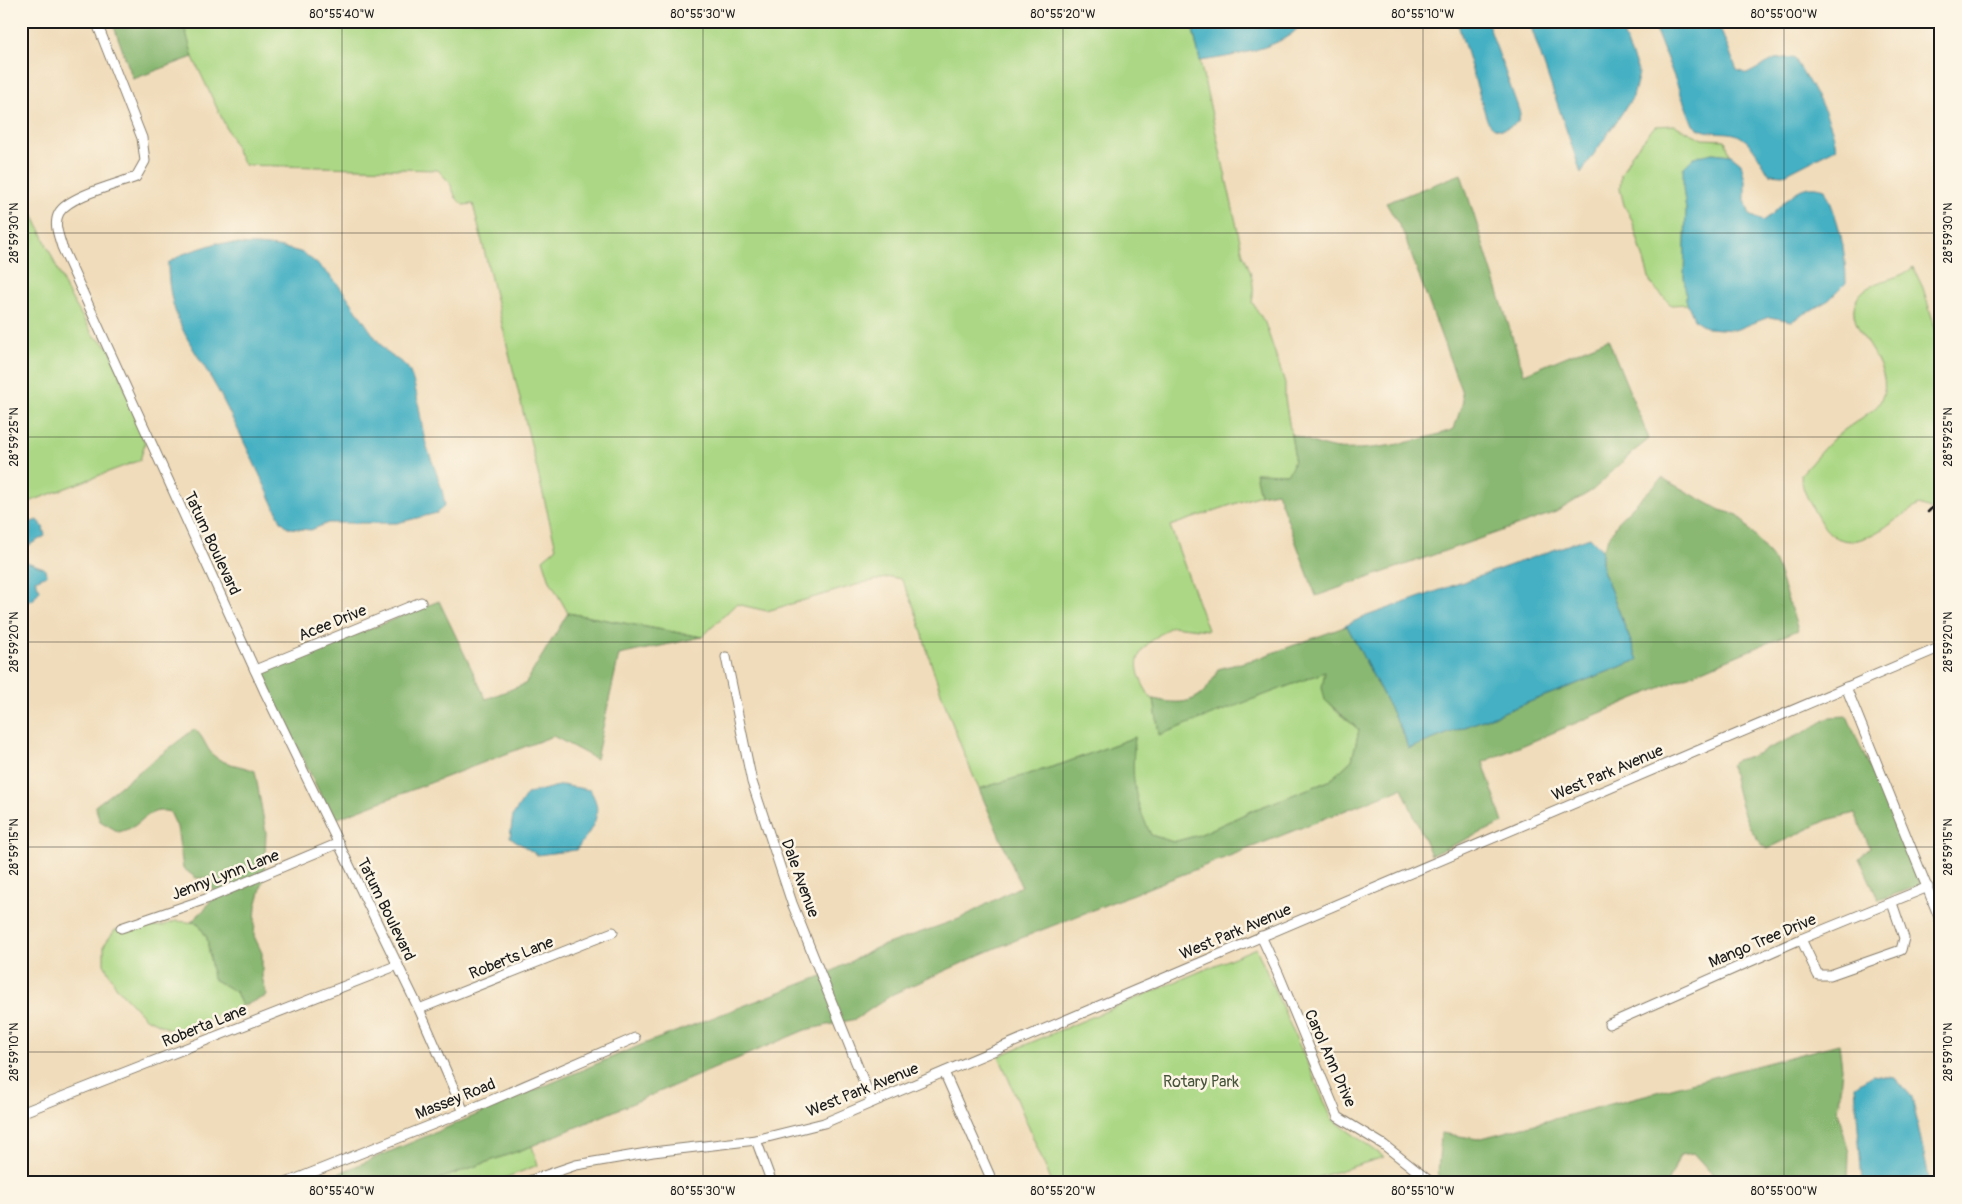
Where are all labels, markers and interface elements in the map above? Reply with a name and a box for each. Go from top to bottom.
text: 80°55'40"W [309,7,375,22]
text: 80°55'30"W [671,7,735,22]
text: 80°55'20"W [1031,7,1095,22]
text: 80°55'10"W [1392,7,1454,22]
text: 80°55'00"W [1751,7,1817,22]
text: 28°59'30"N [7,203,22,263]
text: 28°59'30"N [1941,203,1956,263]
text: 28°59'25"N [7,407,22,467]
text: 28°59'25"N [1941,407,1956,467]
street label: Tatum Boulevard [179,489,245,598]
street label: Acee Drive [295,600,370,646]
text: 28°59'20"N [7,612,22,672]
text: 28°59'20"N [1941,612,1956,672]
street label: West Park Avenue [1549,740,1666,805]
text: 28°59'15"N [7,818,22,876]
text: 28°59'15"N [1941,818,1956,876]
street label: Dale Avenue [777,836,823,920]
street label: Jenny Lynn Lane [169,845,282,905]
street label: Tatum Boulevard [353,855,420,964]
street label: West Park Avenue [1177,899,1294,964]
street label: Mango Tree Drive [1706,909,1819,973]
street label: Roberts Lane [466,932,557,984]
street label: Roberta Lane [159,1000,250,1052]
street label: Carol Ann Drive [1300,1007,1361,1110]
text: 28°59'10"N [7,1023,22,1081]
text: 28°59'10"N [1941,1023,1956,1081]
street label: West Park Avenue [803,1058,922,1122]
park label: Rotary Park [1163,1072,1239,1092]
street label: Massey Road [412,1074,498,1124]
text: 80°55'40"W [309,1184,375,1199]
text: 80°55'30"W [671,1184,735,1199]
text: 80°55'20"W [1031,1184,1095,1199]
text: 80°55'10"W [1392,1184,1454,1199]
text: 80°55'00"W [1751,1184,1817,1199]

